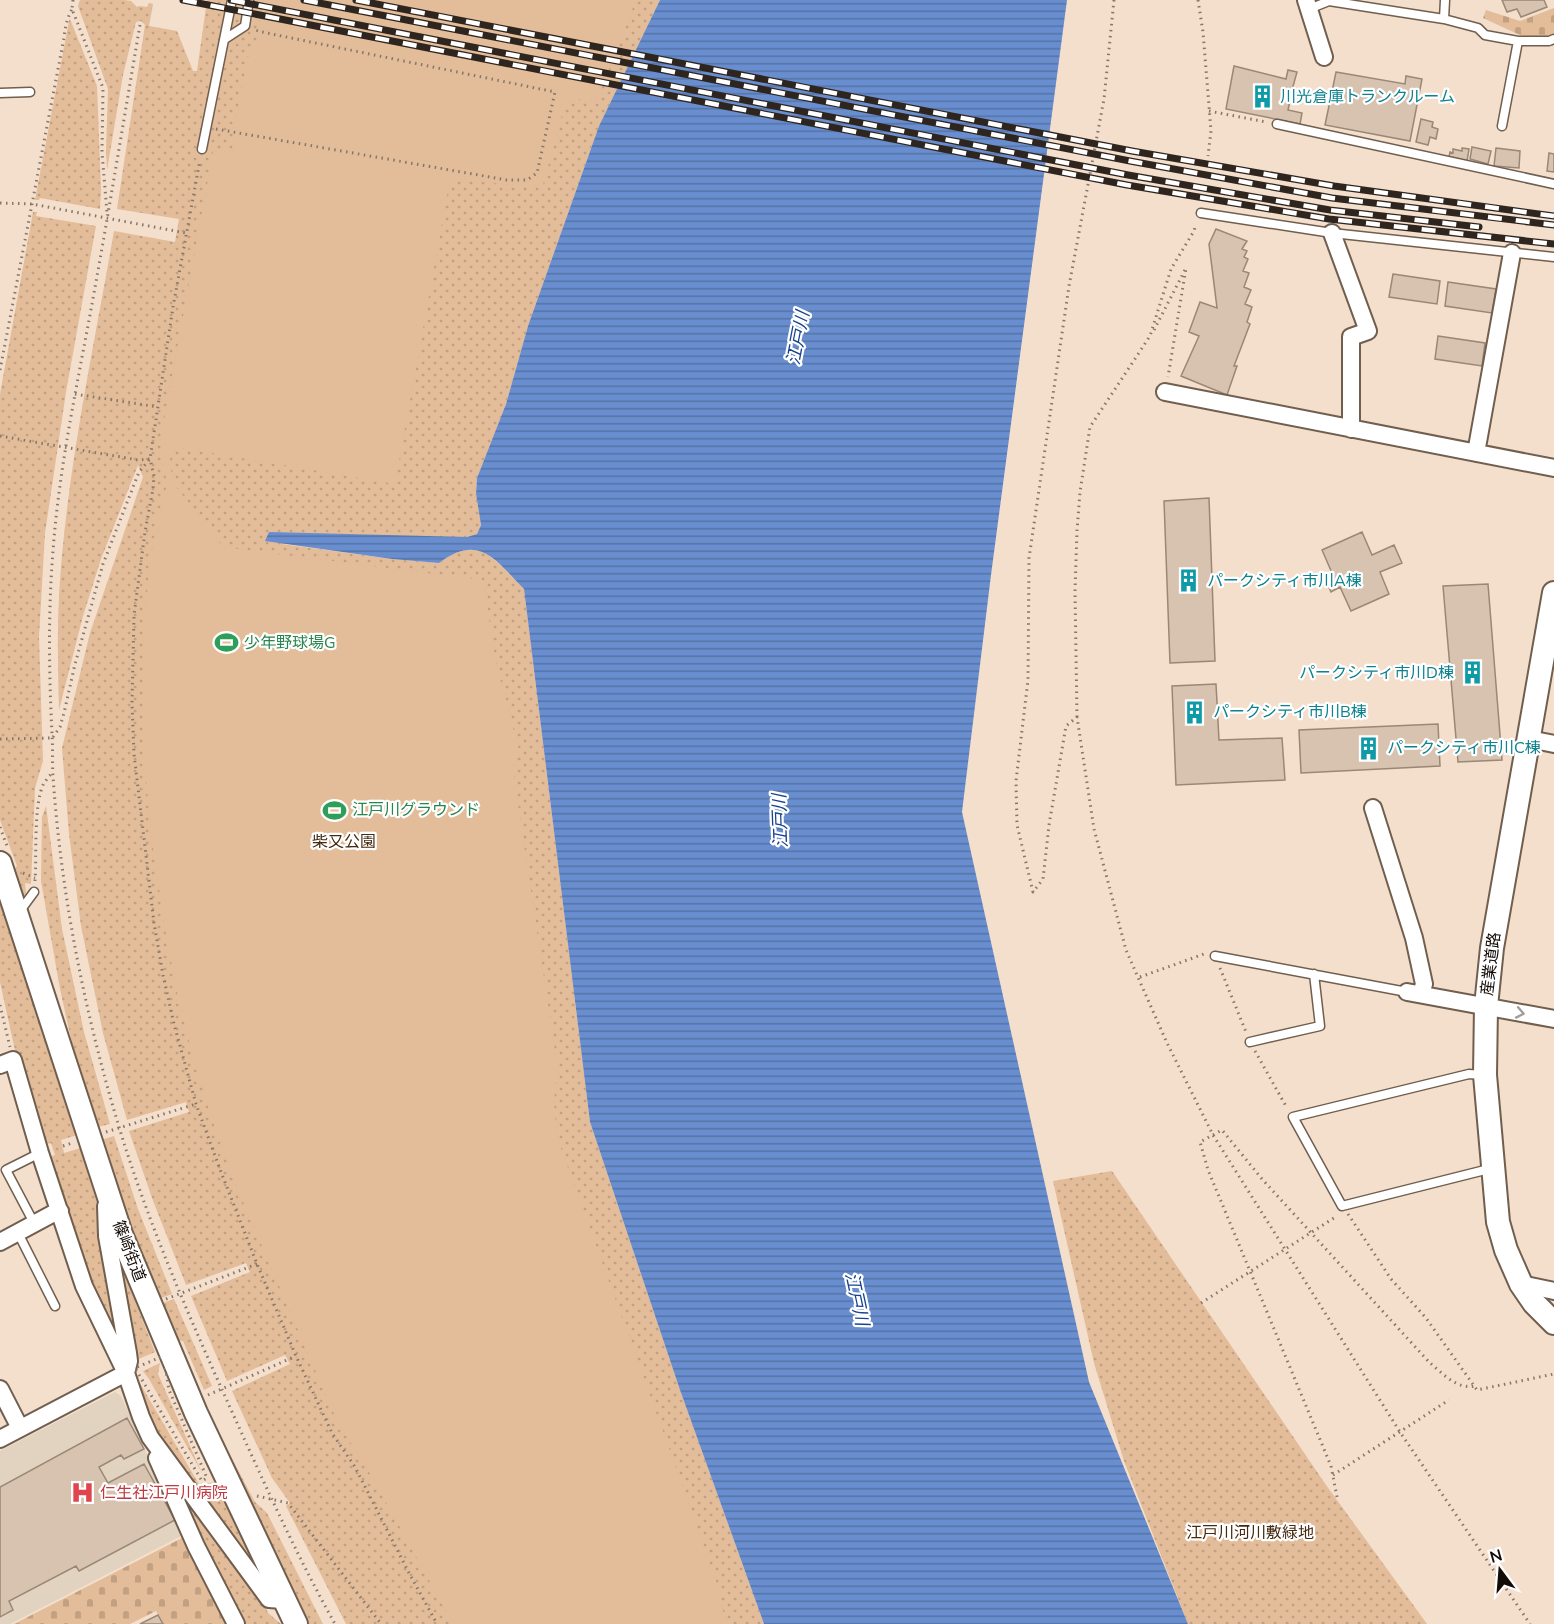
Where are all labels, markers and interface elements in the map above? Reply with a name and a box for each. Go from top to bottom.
building icon: 川光倉庫トランクルーム [1249,84,1275,110]
place label: 川光倉庫トランクルーム [1280,86,1455,108]
water label: 江戸川 [781,307,815,367]
building icon: パークシティ市川A棟 [1176,568,1202,594]
place label: パークシティ市川A棟 [1207,570,1362,592]
sports icon: 少年野球場G [213,630,239,656]
place label: 少年野球場G [244,632,336,654]
building icon: パークシティ市川D棟 [1459,660,1485,686]
place label: パークシティ市川D棟 [1299,662,1454,684]
building icon: パークシティ市川B棟 [1182,699,1208,725]
place label: パークシティ市川B棟 [1213,701,1367,723]
building icon: パークシティ市川C棟 [1356,735,1382,761]
place label: パークシティ市川C棟 [1387,737,1541,759]
water label: 江戸川 [767,792,793,848]
sports icon: 江戸川グラウンド [321,797,347,823]
place label: 江戸川グラウンド [352,799,480,821]
park label: 柴又公園 [312,831,376,853]
street label: 産業道路 [1476,931,1506,997]
one-way arrow [1514,1006,1524,1019]
street label: 篠崎街道 [107,1217,151,1285]
water label: 江戸川 [840,1270,875,1330]
hospital icon: 仁生社江戸川病院 [69,1480,95,1506]
place label: 仁生社江戸川病院 [100,1482,228,1504]
park label: 江戸川河川敷緑地 [1186,1522,1314,1544]
north arrow [1470,1540,1530,1600]
text: N [1487,1544,1505,1569]

